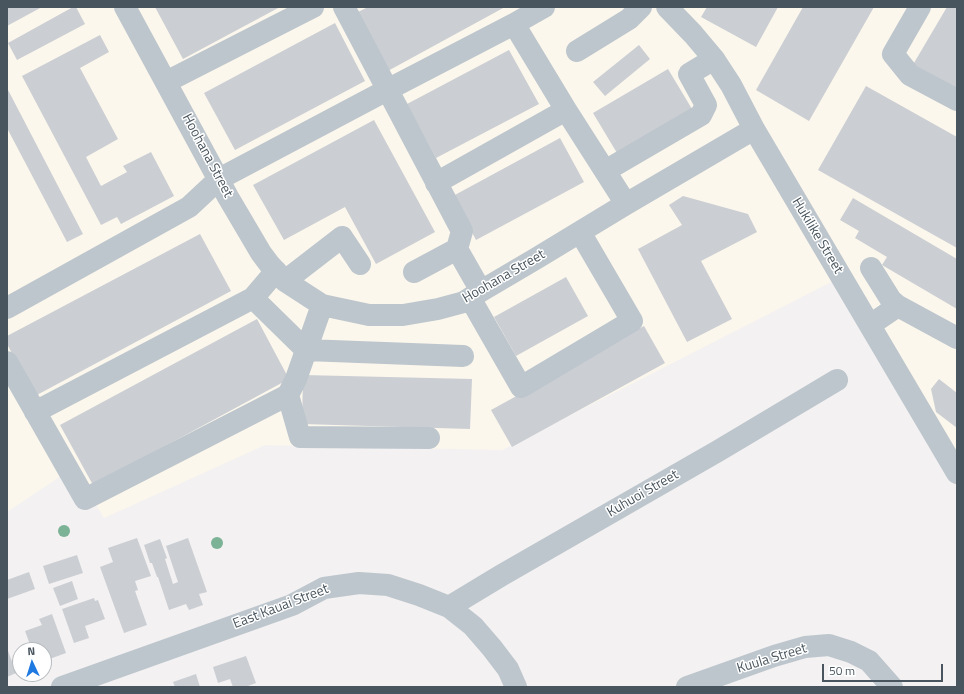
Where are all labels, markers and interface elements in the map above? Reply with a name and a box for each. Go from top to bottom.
street label: Hoohana Street [178,111,236,201]
street label: Hukilike Street [788,195,846,277]
street label: Hoohana Street [460,247,548,307]
street label: Kuhuoi Street [604,467,682,521]
street label: East Kauai Street [231,581,331,633]
street label: Kuula Street [735,640,809,678]
north arrow [12,642,52,682]
text: N [27,643,36,659]
scale bar [824,656,945,682]
text: 50 m [829,661,855,680]

